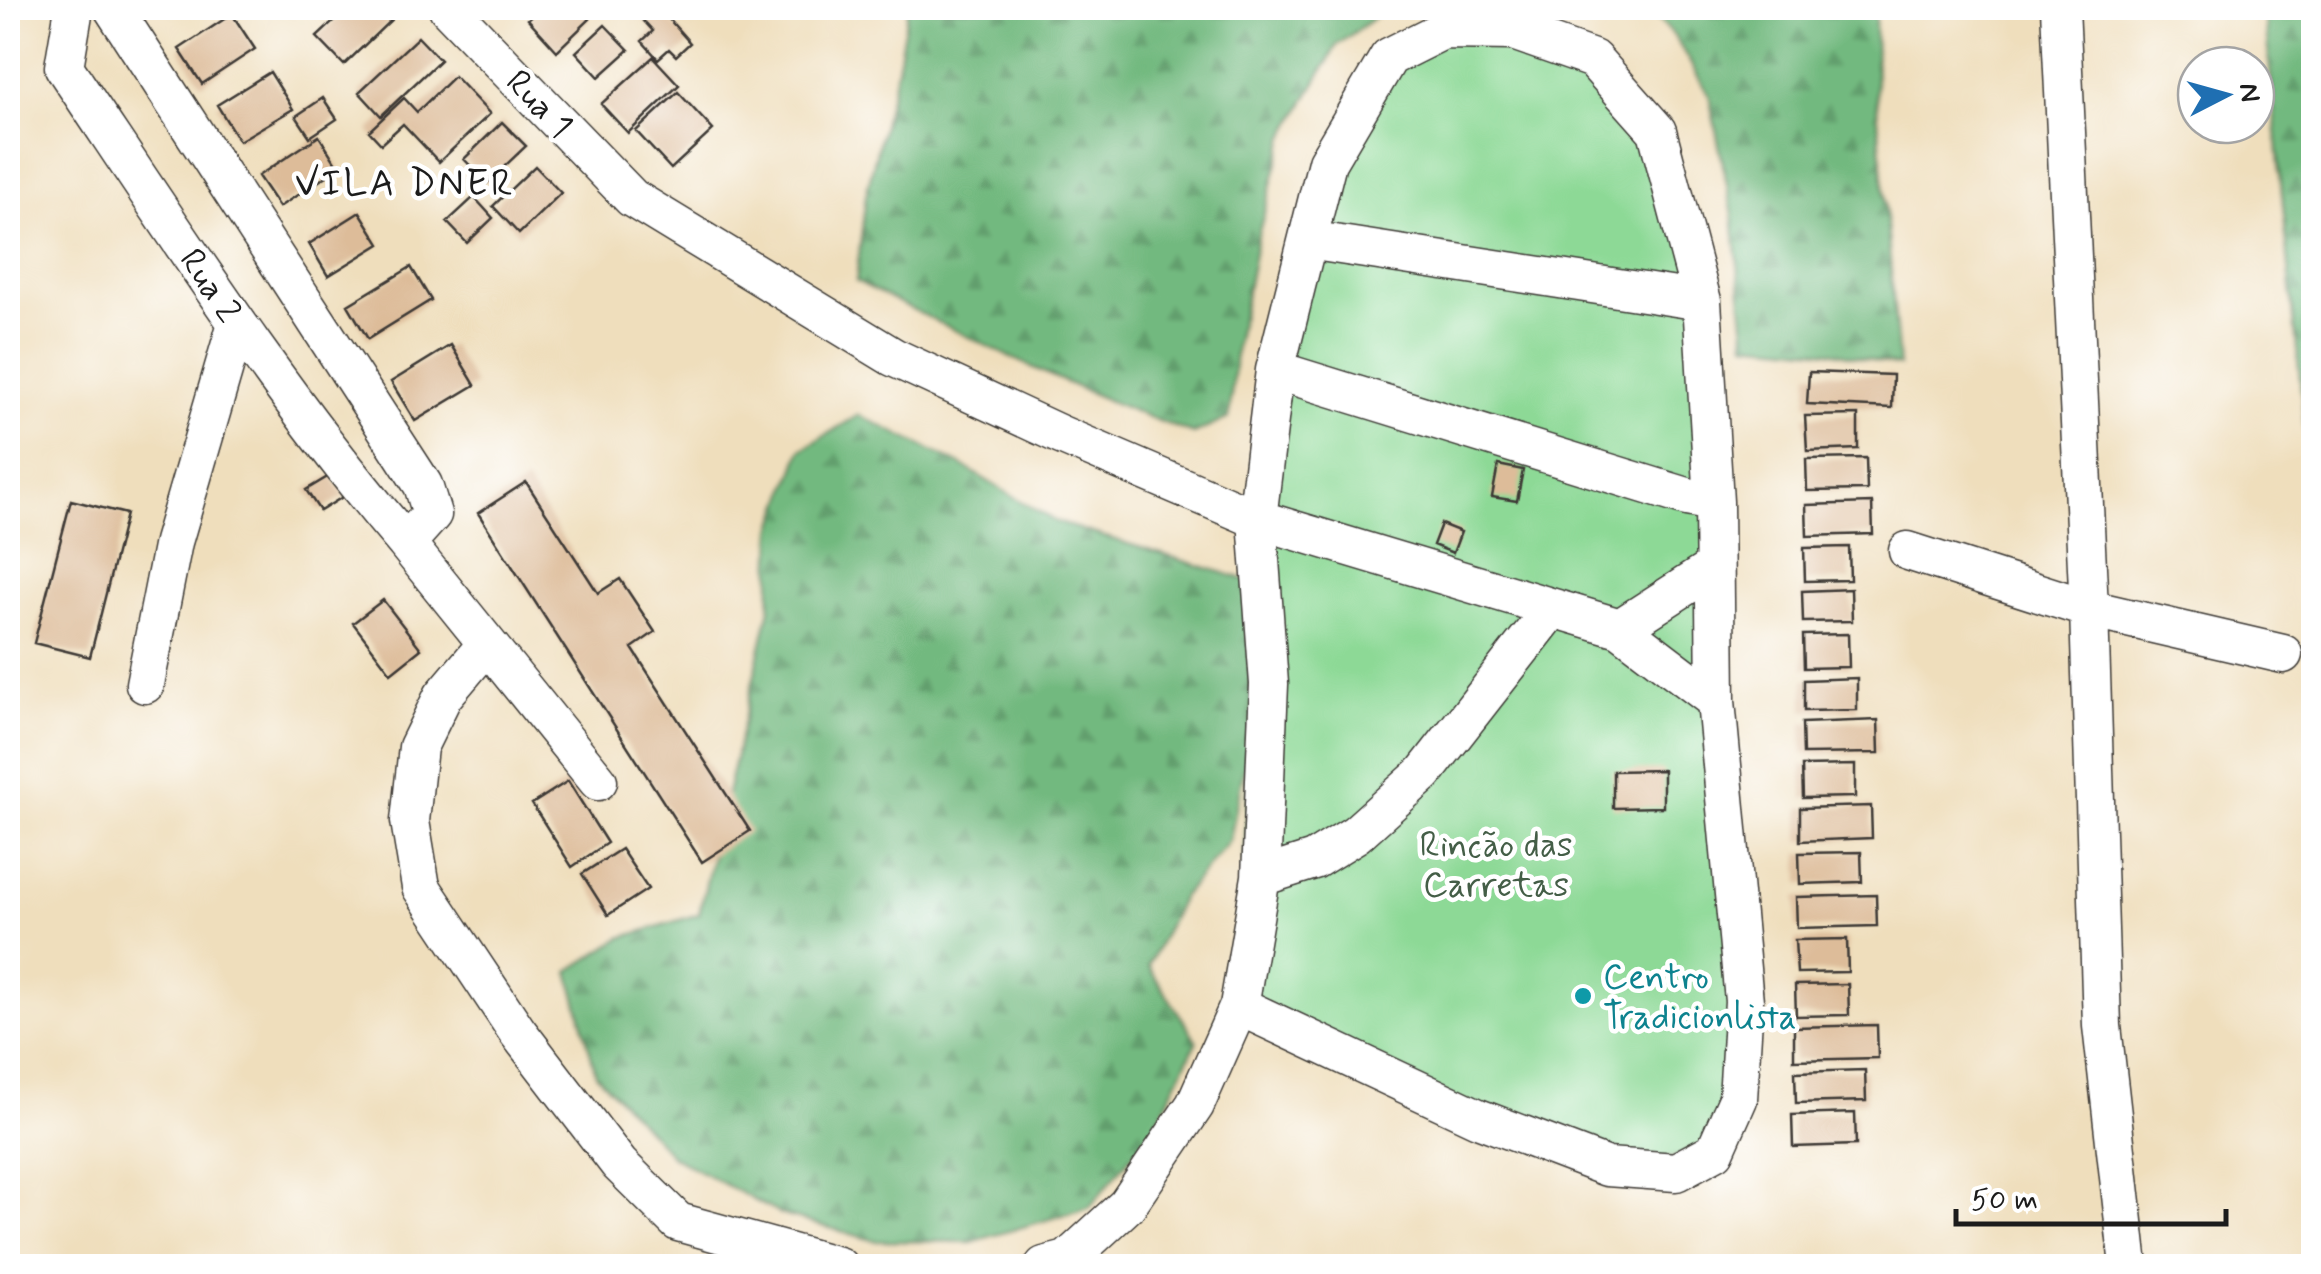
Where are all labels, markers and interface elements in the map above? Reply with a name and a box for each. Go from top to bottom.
north arrow [2176,45,2276,145]
street label: Rua 1 [495,60,582,149]
text: N [2229,81,2268,104]
district label: VILA DNER [295,160,515,209]
street label: Rua 2 [168,240,251,332]
park label: Rincão das Carretas [1420,823,1572,909]
place label: Centro Tradicionlista [1603,955,1796,1041]
marker: Centro Tradicionlista [1572,985,1594,1007]
scale bar [1956,1164,2226,1226]
text: 50 m [1971,1181,2038,1220]

